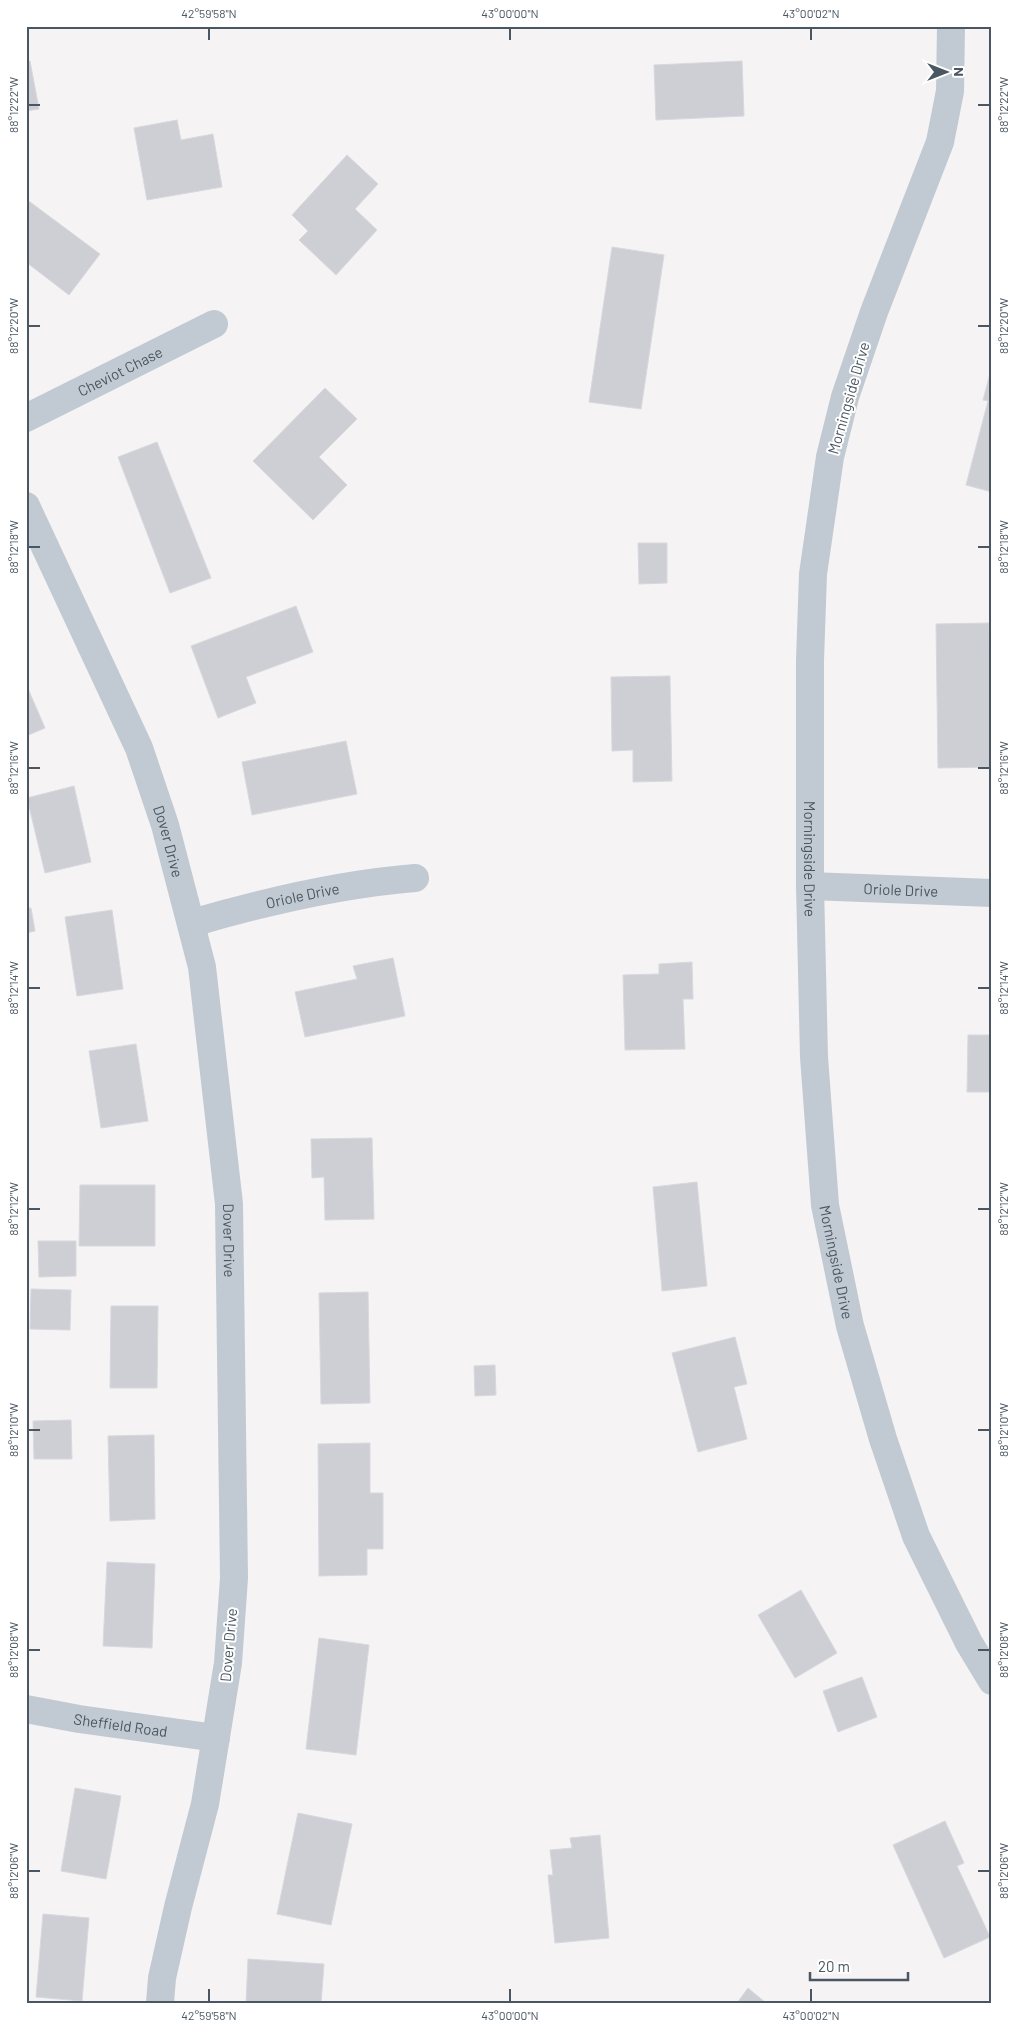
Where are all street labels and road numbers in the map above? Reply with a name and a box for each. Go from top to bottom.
street label: Morningside Drive [823,340,873,456]
street label: Cheviot Chase [75,342,165,400]
street label: Morningside Drive [801,801,820,917]
street label: Dover Drive [150,803,187,879]
street label: Oriole Drive [264,879,341,912]
street label: Oriole Drive [863,879,939,900]
street label: Dover Drive [220,1203,239,1277]
street label: Morningside Drive [816,1203,857,1321]
street label: Dover Drive [216,1607,240,1683]
street label: Sheffield Road [72,1709,169,1740]

